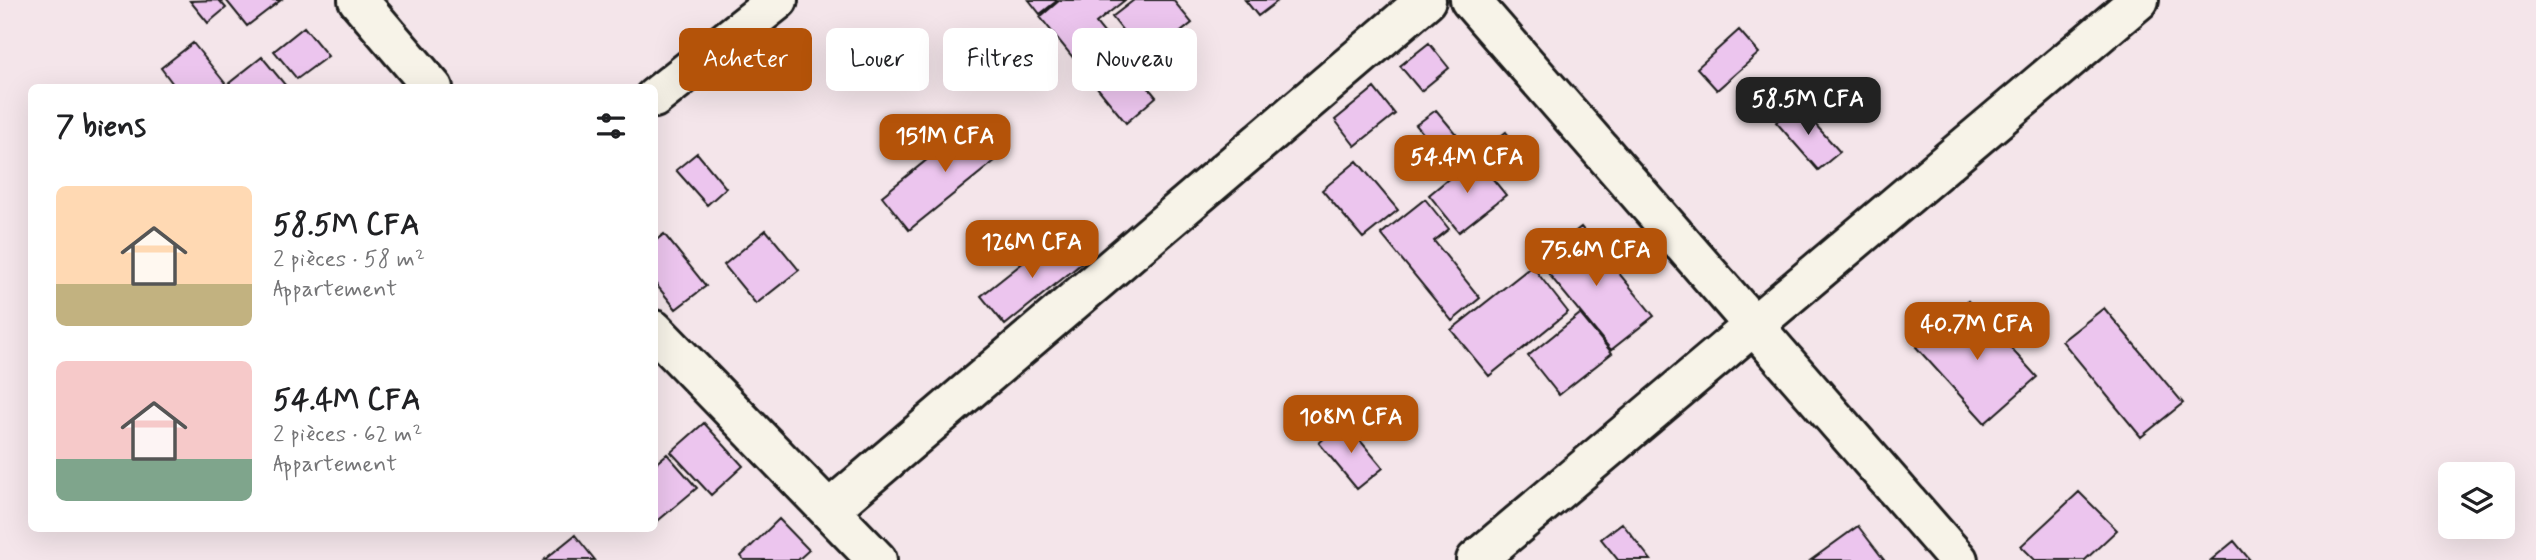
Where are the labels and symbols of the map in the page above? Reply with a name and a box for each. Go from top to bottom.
pin: 58.5M CFA [1728,78,1888,137]
pin: 151M CFA [873,114,1017,174]
pin: 54.4M CFA [1387,136,1547,195]
pin: 126M CFA [960,220,1104,280]
pin: 75.6M CFA [1516,229,1676,288]
pin: 40.7M CFA [1897,302,2057,362]
pin: 108M CFA [1279,396,1423,455]

